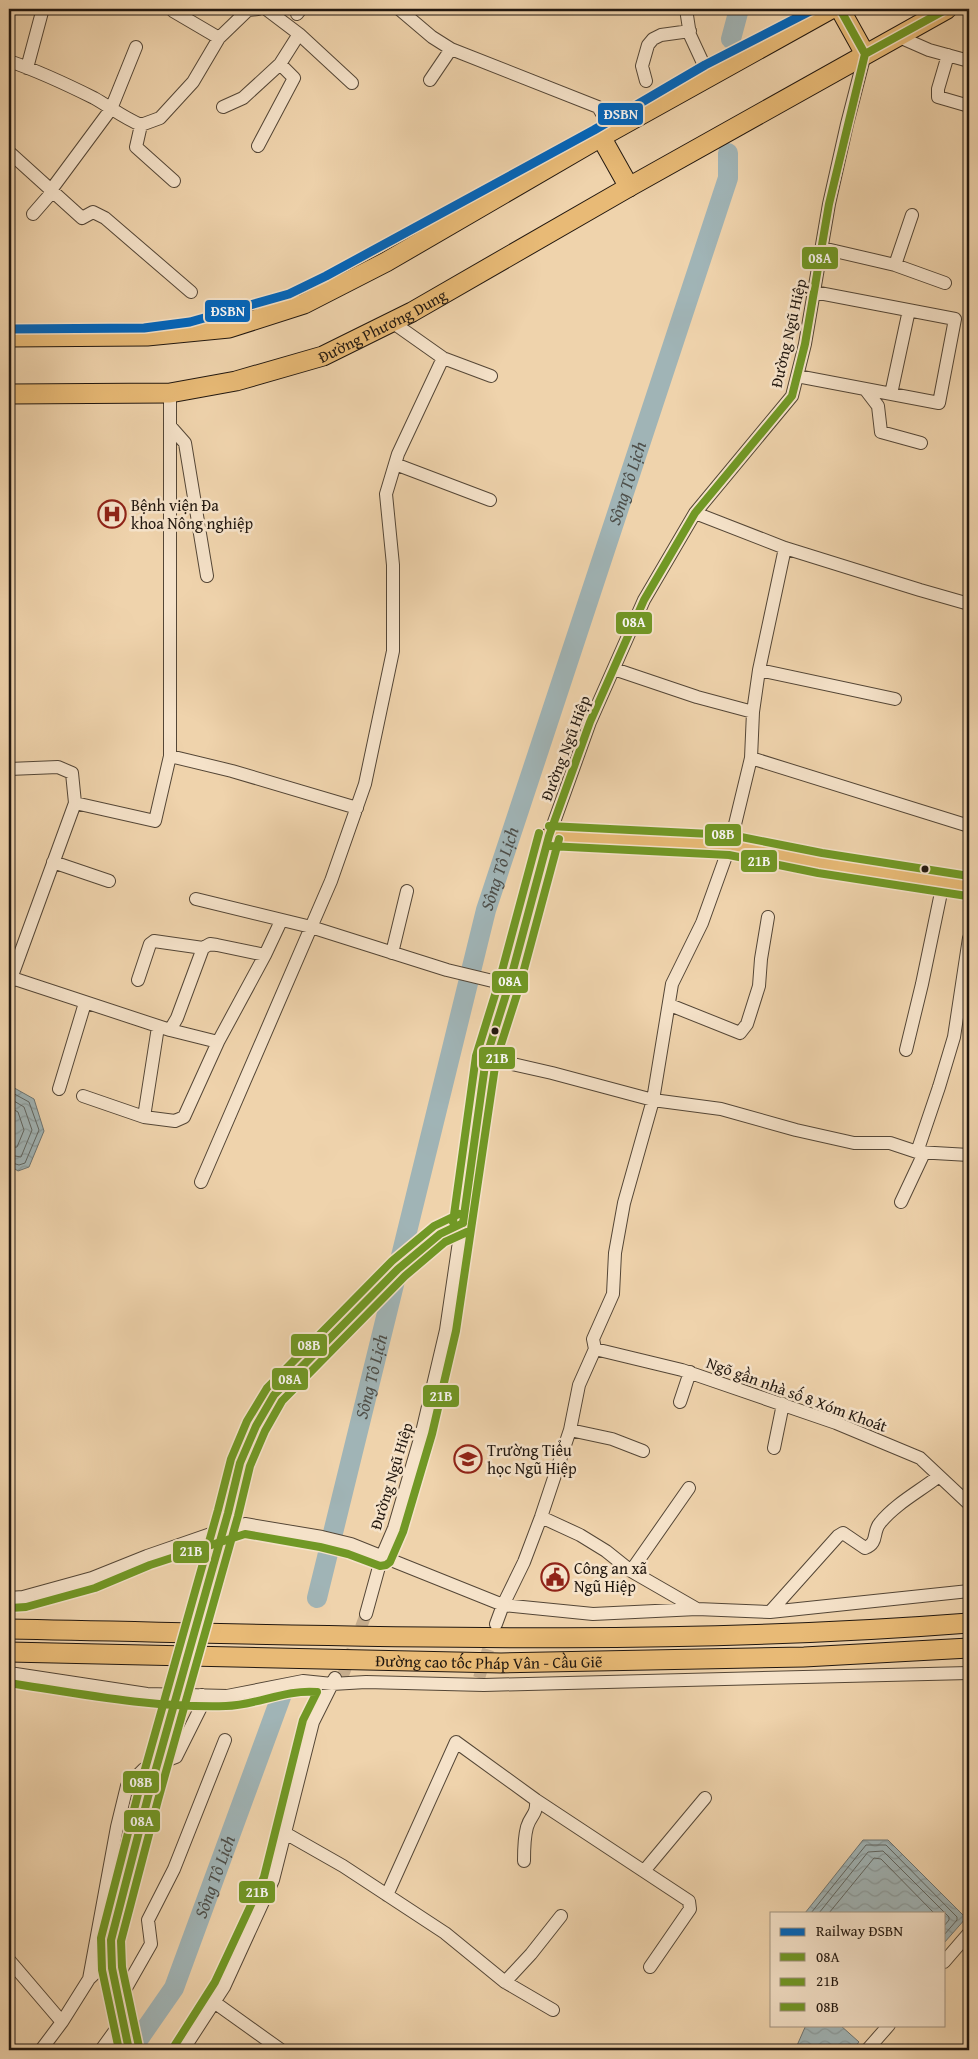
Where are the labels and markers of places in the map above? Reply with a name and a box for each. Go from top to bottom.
place label: Bệnh viện Đa khoa Nông nghiệp [131,493,253,535]
hospital icon: Bệnh viện Đa khoa Nông nghiệp [97,499,127,529]
unlabelled marker [920,864,930,874]
unlabelled marker [490,1026,500,1036]
place label: Trường Tiểu học Ngũ Hiệp [487,1438,577,1480]
school or university icon: Trường Tiểu học Ngũ Hiệp [453,1444,483,1474]
place label: Công an xã Ngũ Hiệp [574,1556,648,1598]
public building icon: Công an xã Ngũ Hiệp [540,1562,570,1592]

